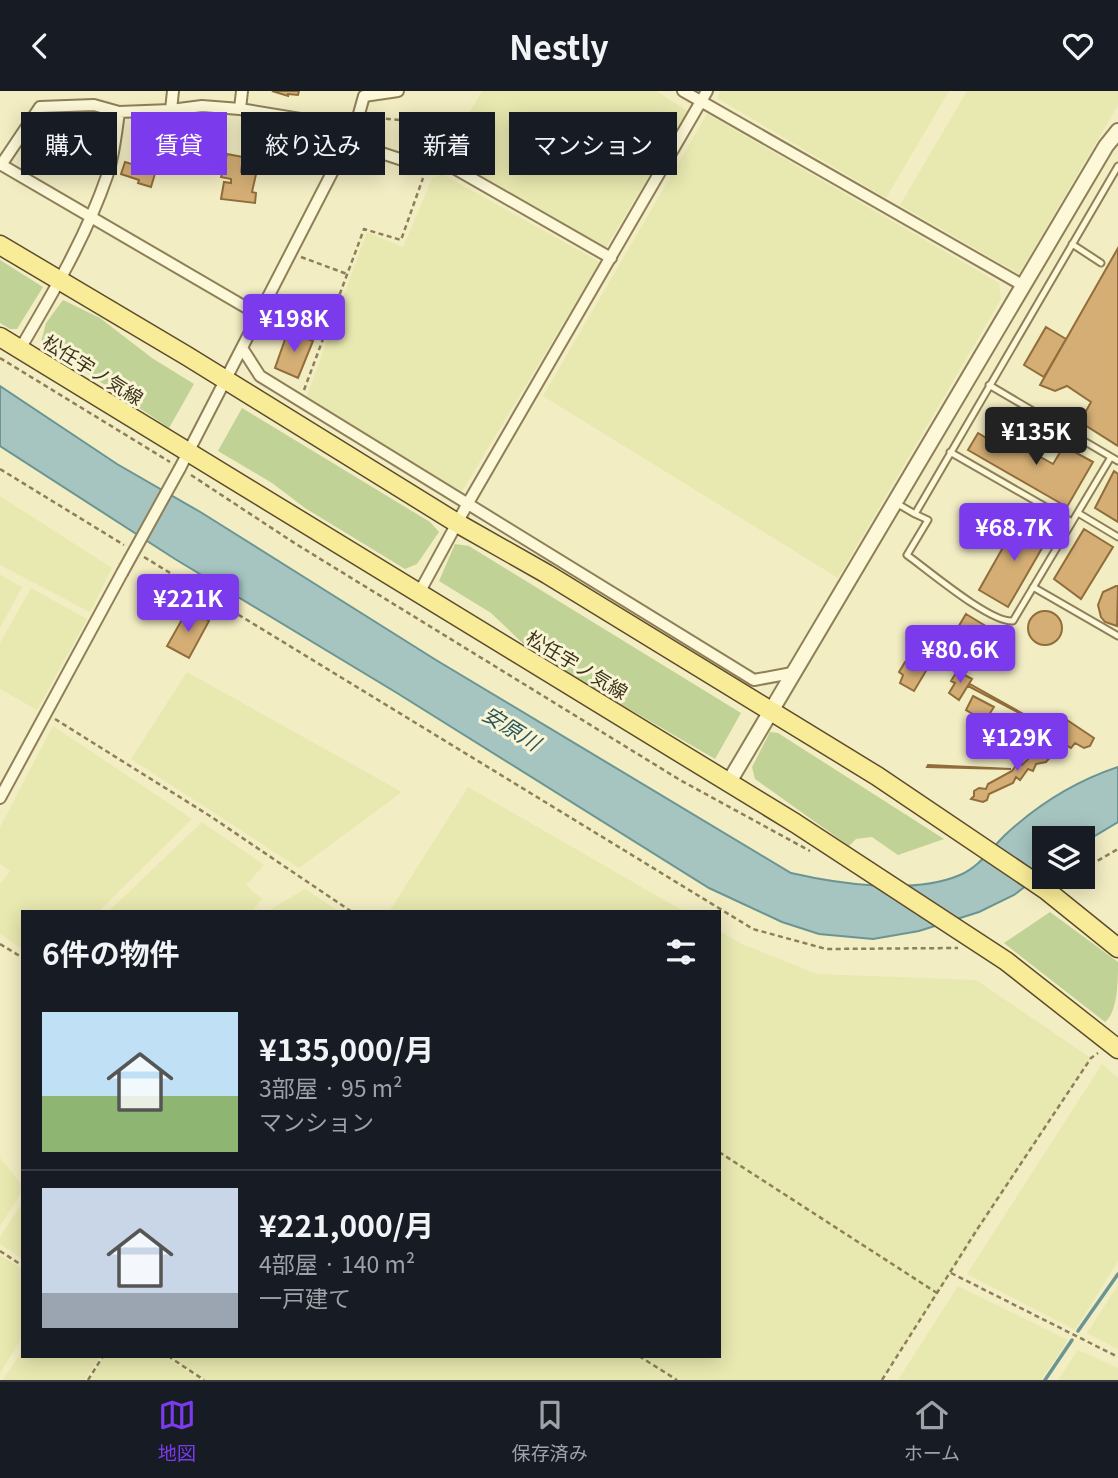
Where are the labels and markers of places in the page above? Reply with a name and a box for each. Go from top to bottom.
pin: ¥198K [245,295,343,354]
pin: ¥135K [987,407,1085,467]
pin: ¥68.7K [957,503,1071,563]
pin: ¥221K [139,575,237,634]
pin: ¥80.6K [903,625,1017,685]
pin: ¥129K [968,713,1066,773]

